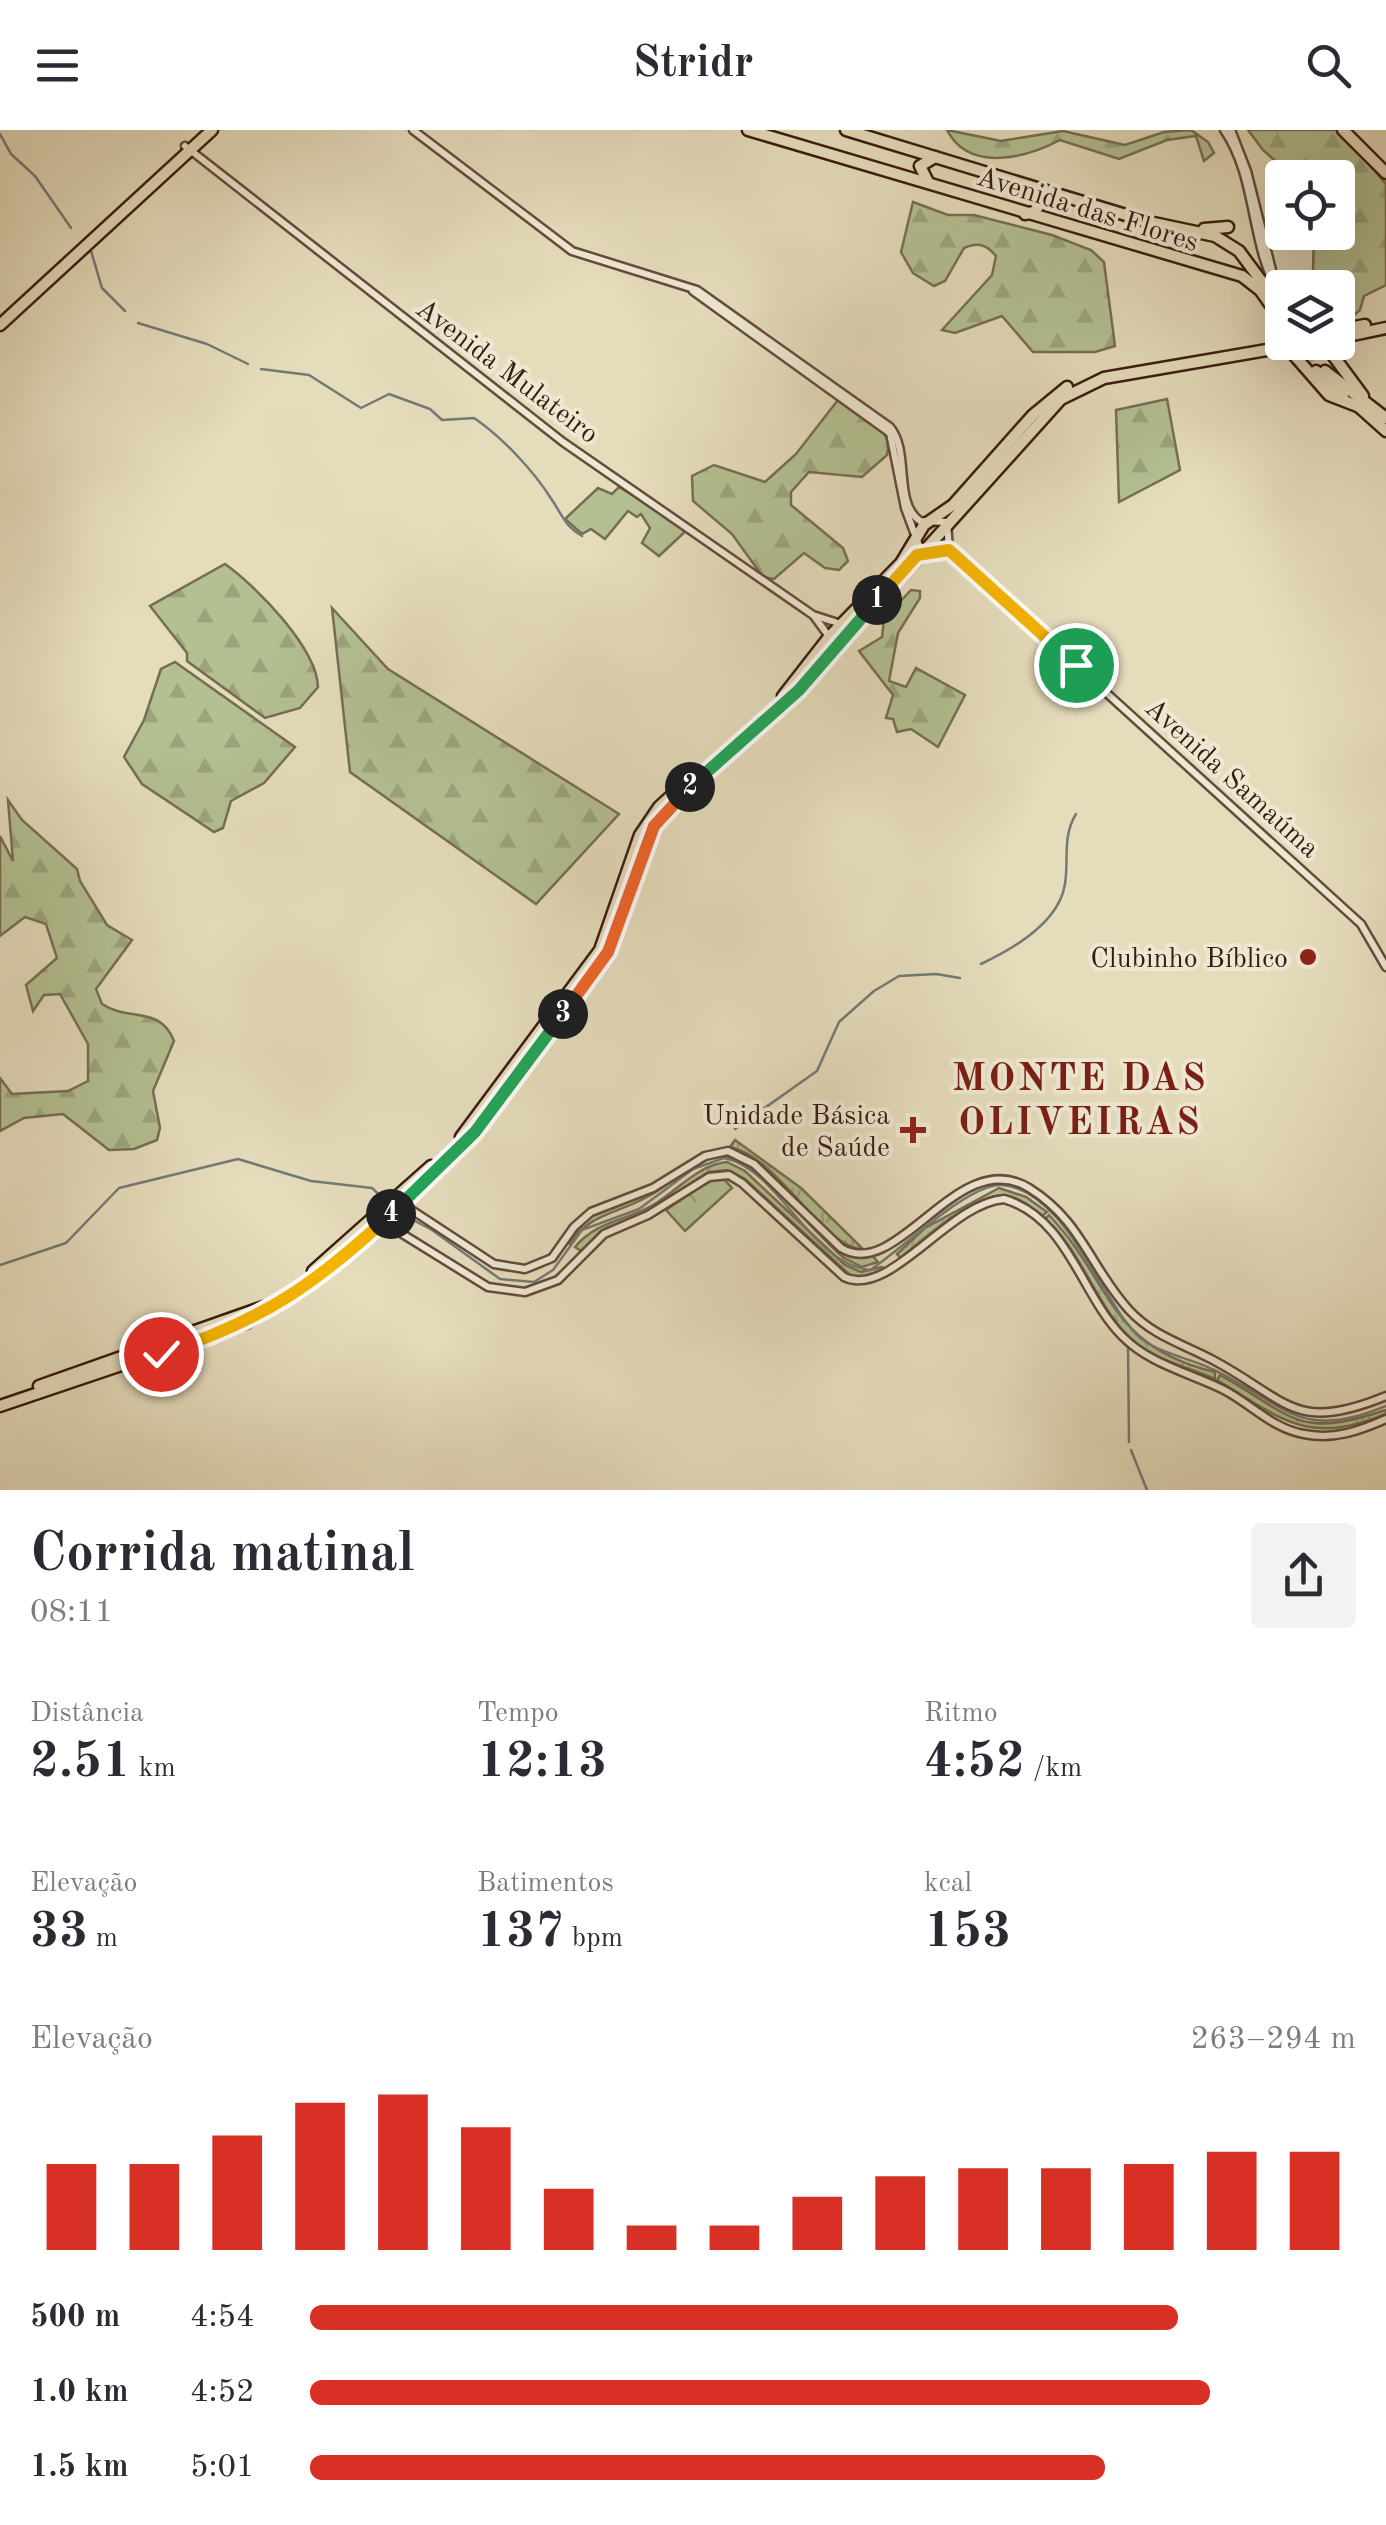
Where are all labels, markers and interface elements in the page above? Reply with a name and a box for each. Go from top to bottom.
icon: menu [30,38,85,93]
icon: search [1301,38,1356,93]
text: Stridr [633,42,753,87]
map controls [1265,160,1355,360]
button: locate [1265,160,1355,250]
street label: Avenida das Flores [973,164,1201,258]
button: layers [1265,270,1355,360]
street label: Avenida Mulateiro [410,295,603,450]
pin: 1 [852,575,902,625]
text: 1 [869,586,885,614]
pin [1034,623,1119,708]
icon: arrive [1049,638,1104,693]
street label: Avenida Samaúma [1139,694,1323,864]
pin: 2 [665,762,715,812]
text: 2 [682,773,698,801]
place label: Clubinho Bíblico [1090,946,1288,974]
marker: Clubinho Bíblico [1297,946,1319,968]
pin: 3 [538,989,588,1039]
text: 3 [555,1000,571,1028]
district label: MONTE DAS OLIVEIRAS [952,1061,1208,1143]
place label: Unidade Básica de Saúde [703,1103,890,1163]
marker: Unidade Básica de Saúde [900,1117,926,1143]
pin: 4 [366,1189,416,1239]
text: 4 [383,1200,399,1228]
pin [119,1312,204,1397]
icon: check [134,1327,189,1382]
button: share [1251,1523,1356,1628]
text: Corrida matinal [30,1528,415,1583]
text: 08:11 [30,1597,113,1629]
text: Distância [30,1700,144,1728]
text: Tempo [477,1700,559,1728]
text: Ritmo [924,1700,998,1728]
text: 2.51 [30,1738,131,1788]
text: 12:13 [477,1738,607,1788]
text: 4:52 [924,1738,1025,1788]
text: km [131,1755,176,1783]
text: /km [1025,1755,1082,1783]
text: Elevação [30,1870,137,1898]
text: Batimentos [477,1870,614,1898]
text: kcal [924,1870,972,1898]
text: 33 [30,1908,88,1958]
text: 137 [477,1908,564,1958]
text: 153 [924,1908,1011,1958]
text: m [88,1925,118,1953]
text: bpm [564,1925,623,1953]
text: Elevação [30,2024,153,2056]
text: 263–294 m [1190,2024,1356,2056]
text: 500 m [30,2302,120,2334]
text: 4:54 [190,2302,255,2334]
text: 1.0 km [30,2377,129,2409]
text: 4:52 [190,2377,255,2409]
text: 1.5 km [30,2452,129,2484]
text: 5:01 [190,2452,255,2484]

